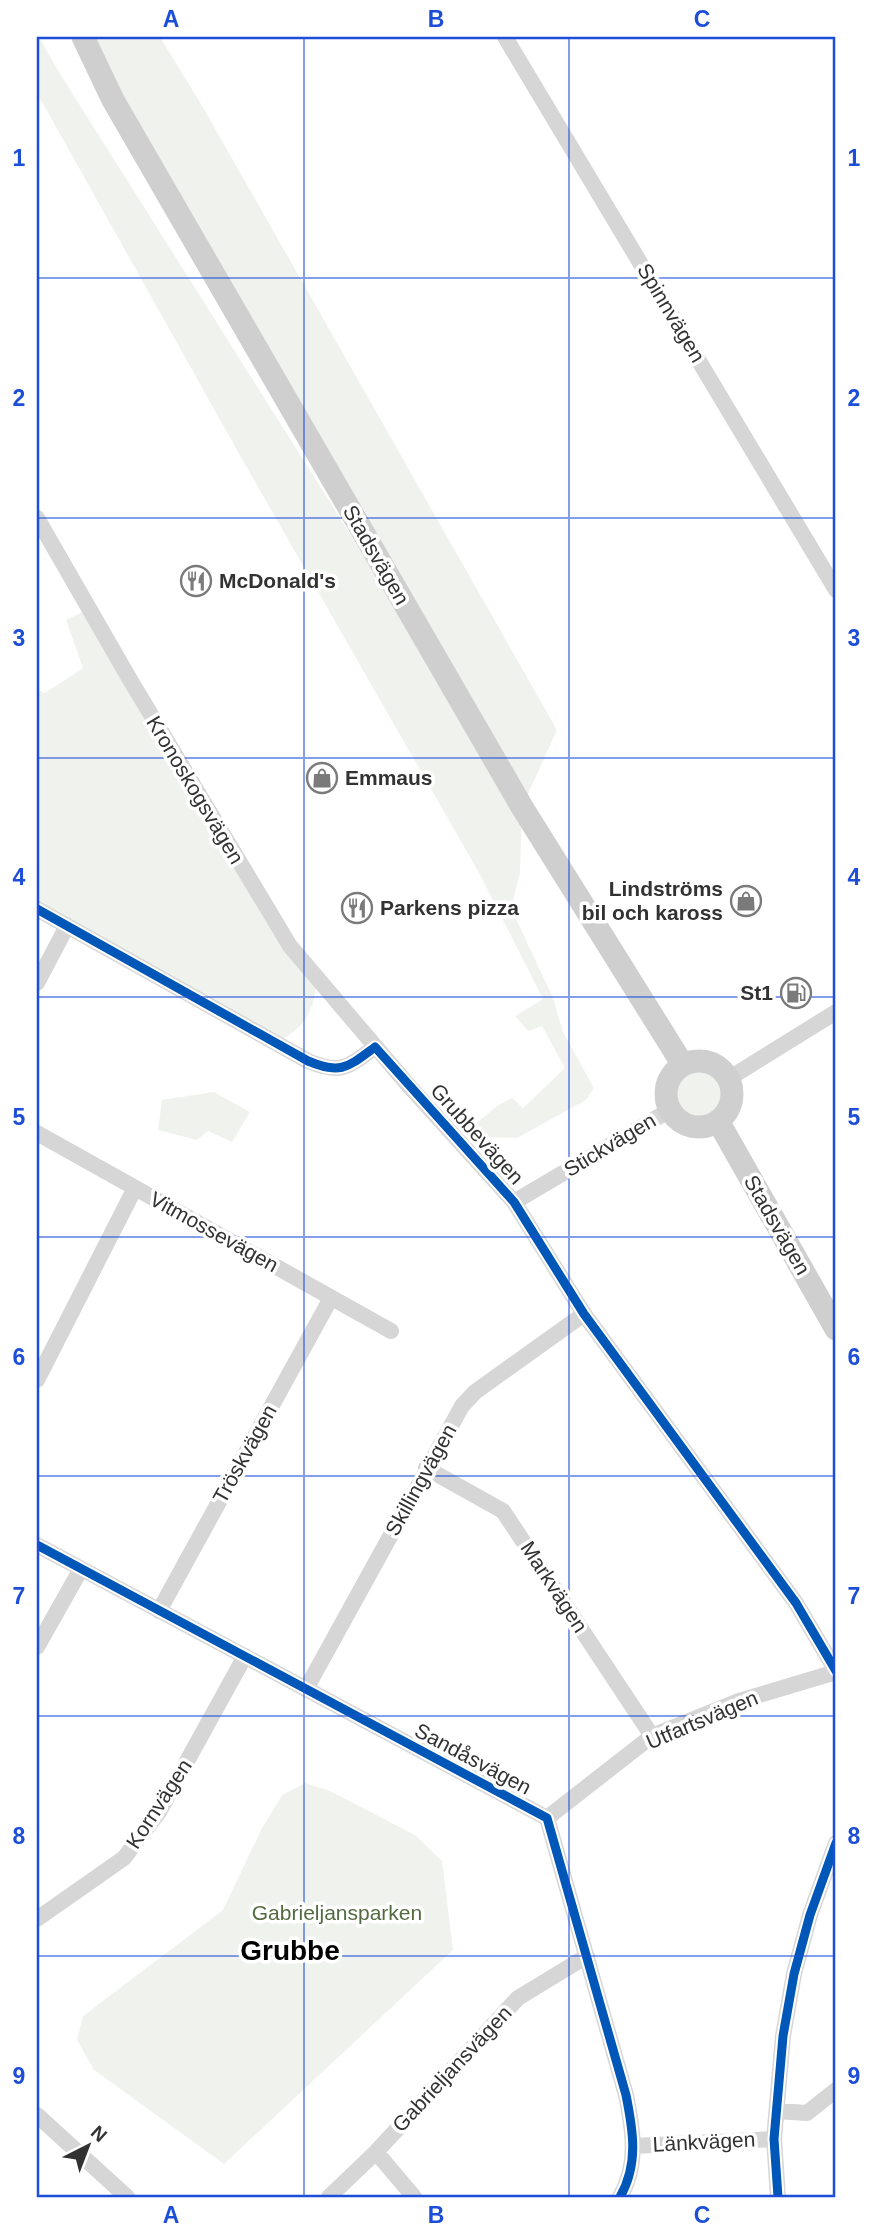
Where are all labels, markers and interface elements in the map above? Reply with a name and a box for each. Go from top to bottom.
text: A [163,6,179,32]
text: B [428,6,444,32]
text: C [694,6,710,32]
text: 1 [13,145,26,171]
text: 1 [848,145,861,171]
street label: Spinnvägen [633,259,710,366]
text: 2 [13,385,25,411]
text: 2 [848,385,860,411]
street label: Stadsvägen [339,501,414,609]
restaurant icon: McDonald's [179,564,213,598]
place label: McDonald's [219,569,336,592]
text: 3 [13,625,25,651]
text: 3 [848,625,860,651]
street label: Kronoskogsvägen [142,712,249,868]
shop icon: Emmaus [305,761,339,795]
place label: Emmaus [345,766,433,789]
text: 4 [13,864,26,890]
text: 4 [848,864,861,890]
place label: Lindströms bil och kaross [582,877,723,924]
shop icon: Lindströms bil och kaross [729,884,763,918]
restaurant icon: Parkens pizza [340,891,374,925]
place label: Parkens pizza [380,896,519,919]
fuel station icon: St1 [779,976,813,1010]
place label: St1 [740,981,773,1004]
street label: Grubbevägen [426,1079,528,1189]
text: 5 [13,1104,26,1130]
text: 5 [848,1104,861,1130]
street label: Stickvägen [560,1108,660,1181]
street label: Stadsvägen [740,1171,815,1279]
street label: Vitmossevägen [146,1187,282,1276]
text: 6 [13,1344,25,1370]
text: 6 [848,1344,860,1370]
street label: Tröskvägen [208,1401,281,1507]
street label: Skillingvägen [381,1420,461,1539]
street label: Markvägen [516,1537,592,1637]
text: 7 [13,1583,25,1609]
text: 7 [848,1583,860,1609]
street label: Utfartsvägen [643,1686,761,1753]
street label: Sandåsvägen [411,1718,535,1799]
street label: Kornvägen [121,1755,196,1853]
text: 8 [13,1823,26,1849]
text: 8 [848,1823,861,1849]
park label: Gabrieljansparken [252,1901,422,1924]
district label: Grubbe [240,1935,340,1966]
street label: Gabrieljansvägen [387,2001,516,2136]
text: 9 [13,2063,25,2089]
text: 9 [848,2063,860,2089]
north arrow [52,2112,122,2182]
text: N [87,2121,111,2146]
street label: Länkvägen [652,2127,756,2156]
text: A [163,2202,179,2228]
text: B [428,2202,444,2228]
text: C [694,2202,710,2228]

